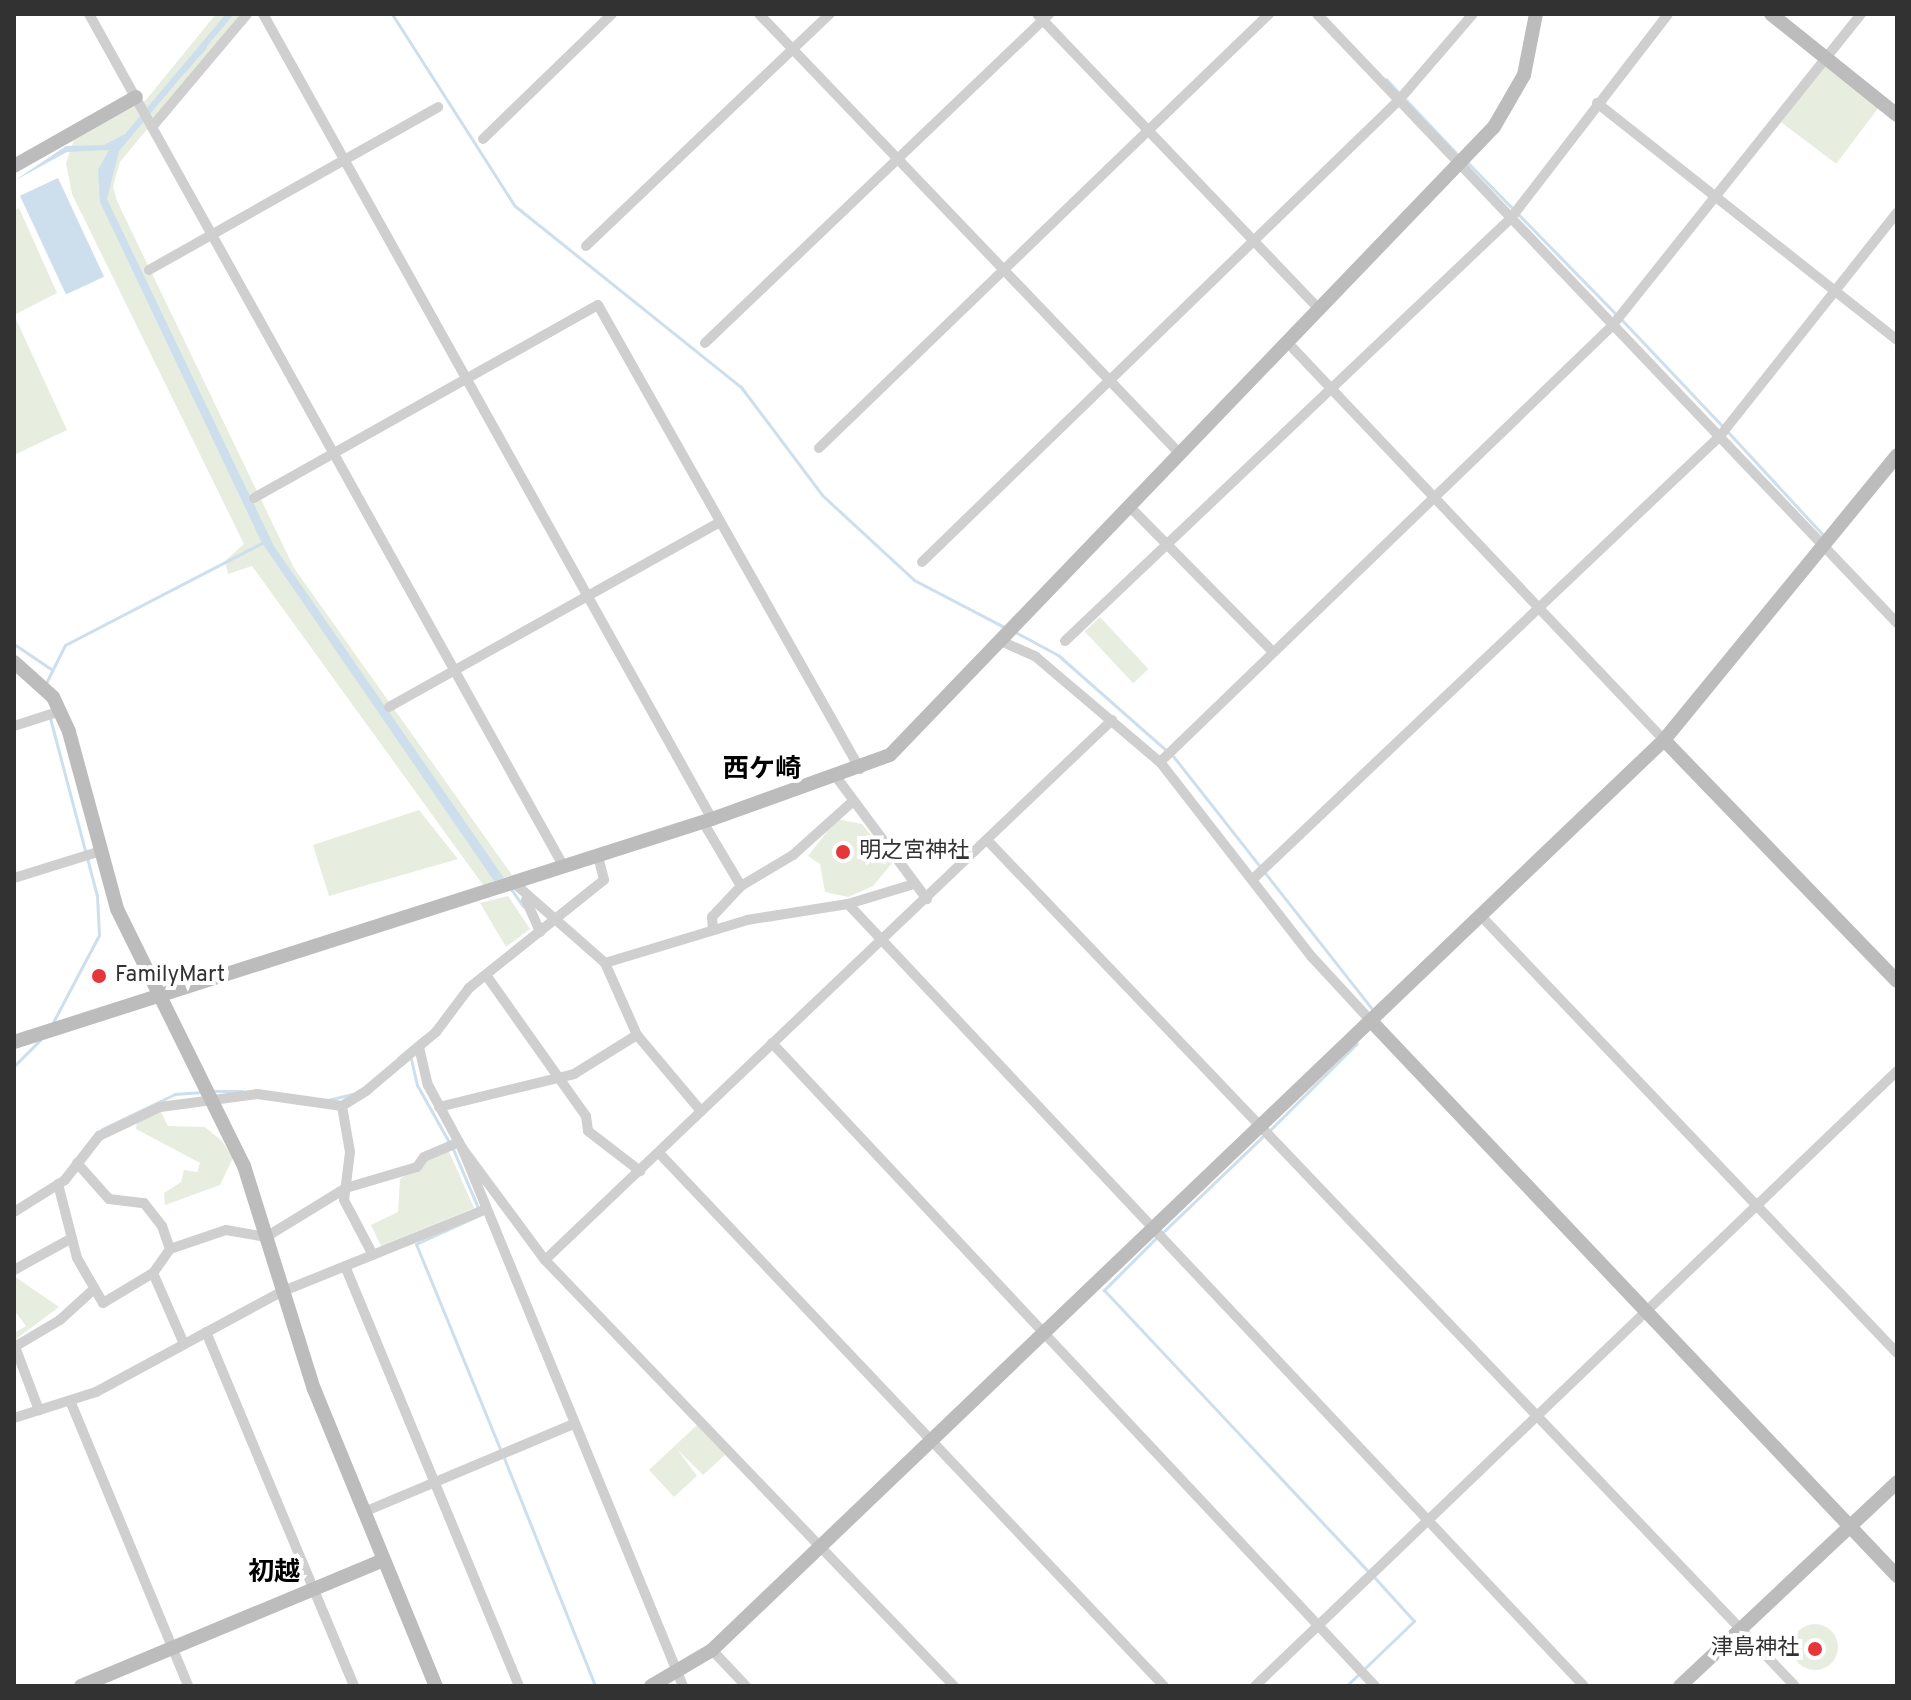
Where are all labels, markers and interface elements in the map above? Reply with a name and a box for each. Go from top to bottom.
district label: 西ケ崎 [723,755,801,787]
place label: 明之宮神社 [859,839,969,865]
marker: 明之宮神社 [834,843,852,861]
place label: FamilyMart [115,963,225,989]
marker: FamilyMart [90,967,108,985]
district label: 初越 [248,1558,300,1590]
place label: 津島神社 [1711,1636,1799,1662]
marker: 津島神社 [1806,1640,1824,1658]

